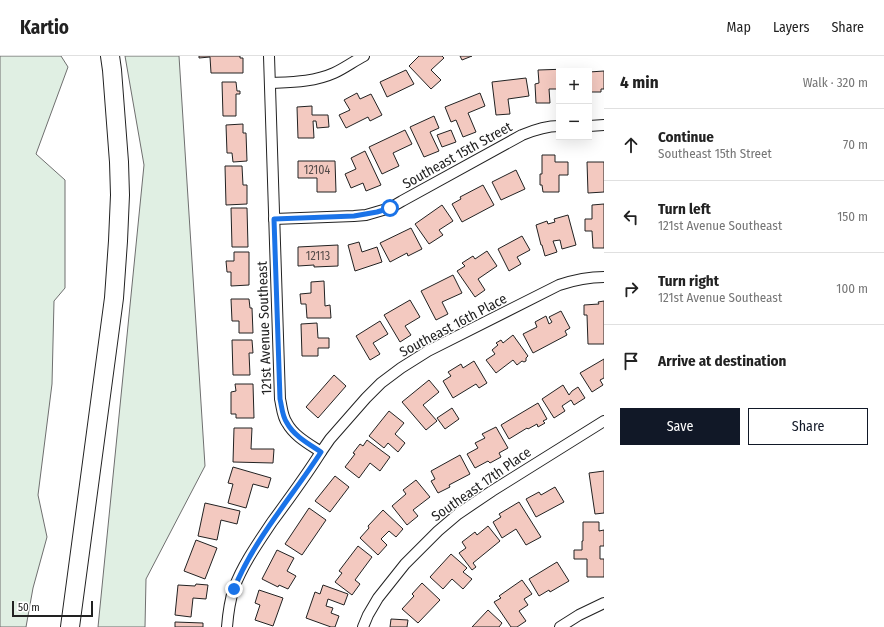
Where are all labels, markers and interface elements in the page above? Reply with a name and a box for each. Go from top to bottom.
text: Kartio [20,16,69,39]
text: Map [727,19,751,36]
text: Layers [773,19,809,36]
text: Share [831,19,864,36]
map controls [556,68,592,140]
button: + [556,68,592,104]
text: 4 min [620,72,659,93]
text: Walk · 320 m [803,75,868,90]
button: − [556,104,592,140]
street label: Southeast 15th Street [400,118,515,193]
text: Continue [658,128,714,146]
icon: ahead [620,134,642,156]
text: 70 m [843,137,868,152]
text: Southeast 15th Street [658,146,772,161]
house number: 12104 [304,163,330,177]
route start [381,199,399,217]
text: Turn left [658,200,711,218]
icon: left [620,206,642,228]
text: 150 m [837,209,868,224]
text: 121st Avenue Southeast [658,218,782,233]
house number: 12113 [306,249,330,263]
street label: 121st Avenue Southeast [254,260,275,395]
text: Turn right [658,272,719,290]
icon: right [620,278,642,300]
text: 100 m [836,281,868,296]
street label: Southeast 16th Place [397,290,510,361]
text: 121st Avenue Southeast [658,290,782,305]
icon: arrive [620,350,642,372]
text: Arrive at destination [658,352,786,370]
button: Save [620,408,740,445]
button: Share [748,408,868,445]
street label: Southeast 17th Place [428,444,534,525]
route end [225,580,243,598]
scale bar [12,599,93,618]
text: 50 m [18,601,40,614]

